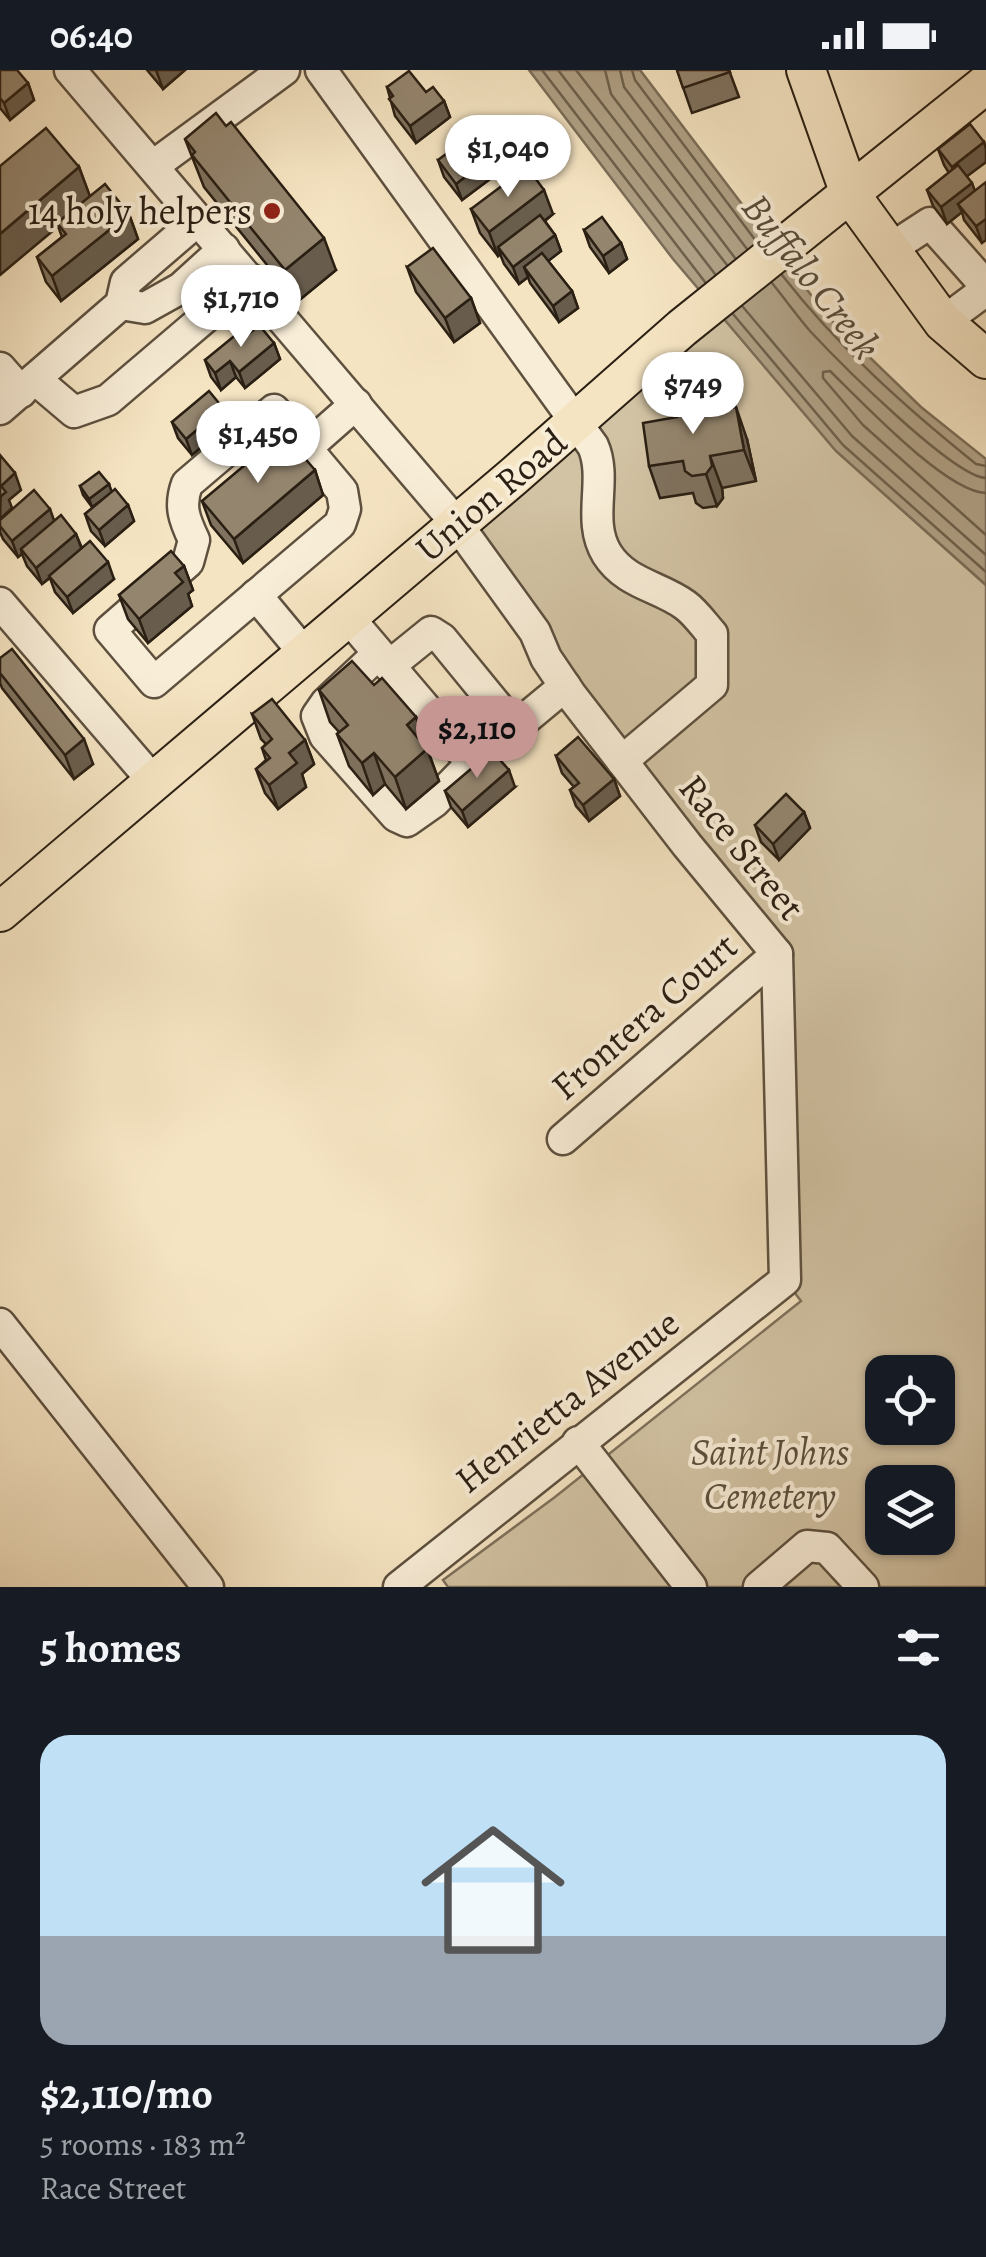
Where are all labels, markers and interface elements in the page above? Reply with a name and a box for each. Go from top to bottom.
text: 06:40 [50,9,133,61]
pin: $1,040 [427,115,589,200]
text: $1,040 [467,125,549,169]
water label: Buffalo Creek [729,182,894,371]
place label: 14 holy helpers [28,185,252,237]
marker: 14 holy helpers [261,200,283,222]
pin: $1,710 [160,265,322,350]
text: $1,710 [203,275,279,319]
pin: $749 [634,352,752,437]
text: $749 [664,362,722,406]
pin: $1,450 [177,401,339,486]
text: $1,450 [218,411,298,455]
street label: Union Road [404,416,578,574]
pin: $2,110 [396,696,558,781]
text: $2,110 [438,706,516,750]
street label: Race Street [667,763,817,931]
street label: Frontera Court [540,921,748,1111]
street label: Henrietta Avenue [444,1297,690,1505]
map controls [865,1355,955,1555]
button: locate [865,1355,955,1445]
park label: Saint Johns Cemetery [691,1426,849,1522]
button: layers [865,1465,955,1555]
text: 5 homes [40,1619,181,1676]
icon: filters [891,1620,946,1675]
icon: home [403,1800,583,1980]
text: $2,110/mo [40,2065,213,2122]
text: 5 rooms · 183 m² [40,2122,246,2166]
text: Race Street [40,2166,186,2210]

